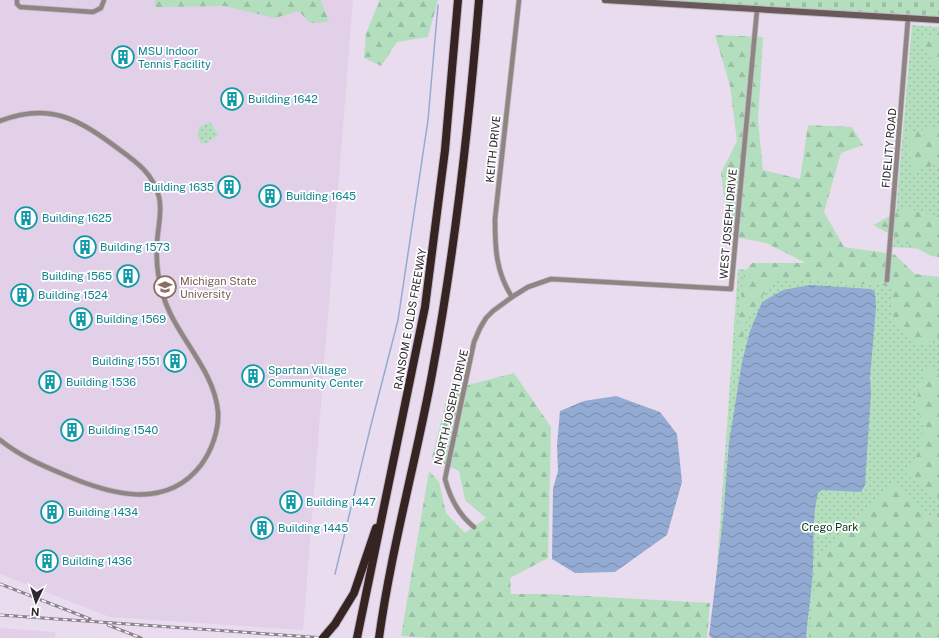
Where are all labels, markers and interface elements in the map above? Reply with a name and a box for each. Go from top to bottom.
building icon: MSU Indoor Tennis Facility [110,44,136,70]
place label: MSU Indoor Tennis Facility [138,45,211,70]
building icon: Building 1642 [219,86,245,112]
place label: Building 1642 [248,93,318,105]
street label: FIDELITY ROAD [880,107,899,189]
street label: KEITH DRIVE [484,115,503,183]
street label: WEST JOSEPH DRIVE [717,168,739,280]
building icon: Building 1635 [216,174,242,200]
place label: Building 1635 [144,181,214,193]
building icon: Building 1645 [257,183,283,209]
place label: Building 1645 [286,190,356,202]
building icon: Building 1625 [13,205,39,231]
place label: Building 1625 [42,212,112,224]
building icon: Building 1573 [72,234,98,260]
place label: Building 1573 [100,241,170,253]
street label: RANSOM E OLDS FREEWAY [392,247,428,391]
building icon: Building 1565 [115,263,141,289]
place label: Building 1565 [42,270,112,282]
school or university icon: Michigan State University [152,274,178,300]
place label: Michigan State University [180,275,257,300]
building icon: Building 1524 [9,282,35,308]
place label: Building 1524 [38,289,108,301]
building icon: Building 1569 [68,306,94,332]
place label: Building 1569 [96,313,166,325]
building icon: Building 1551 [162,348,188,374]
street label: NORTH JOSEPH DRIVE [432,348,470,466]
place label: Building 1551 [92,355,160,367]
building icon: Spartan Village Community Center [240,363,266,389]
place label: Spartan Village Community Center [268,364,364,389]
building icon: Building 1536 [37,369,63,395]
place label: Building 1536 [66,376,136,388]
building icon: Building 1540 [59,417,85,443]
place label: Building 1540 [88,424,158,436]
building icon: Building 1447 [278,489,304,515]
place label: Building 1447 [306,496,376,508]
building icon: Building 1434 [39,499,65,525]
place label: Building 1434 [68,506,138,518]
building icon: Building 1445 [249,515,275,541]
park label: Crego Park [802,521,858,533]
place label: Building 1445 [278,522,348,534]
building icon: Building 1436 [34,548,60,574]
place label: Building 1436 [62,555,132,567]
north arrow [16,582,56,622]
text: N [31,606,40,618]

